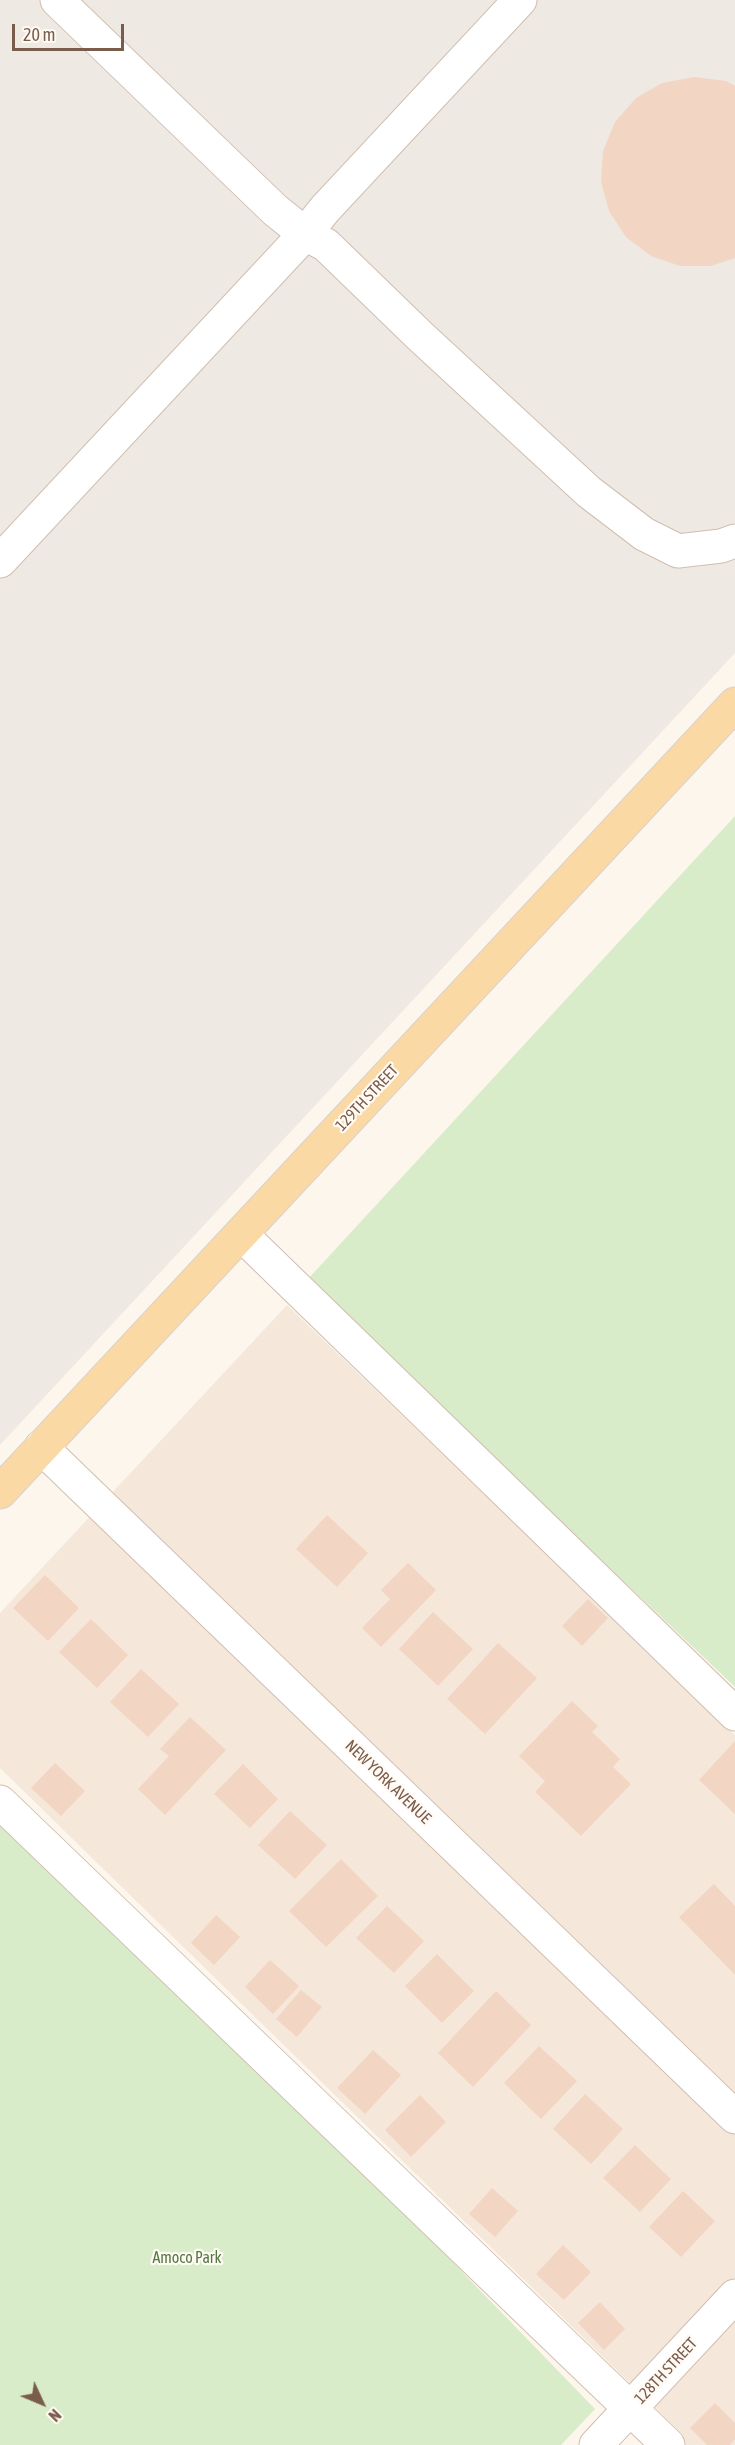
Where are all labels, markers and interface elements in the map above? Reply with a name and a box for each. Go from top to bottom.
scale bar [15,12,128,50]
text: 20 m [23,24,55,45]
street label: 129TH STREET [332,1061,402,1135]
street label: NEW YORK AVENUE [341,1736,435,1828]
park label: Amoco Park [152,2248,222,2268]
street label: 128TH STREET [631,2334,701,2408]
north arrow [12,2373,72,2433]
text: N [45,2406,65,2425]

